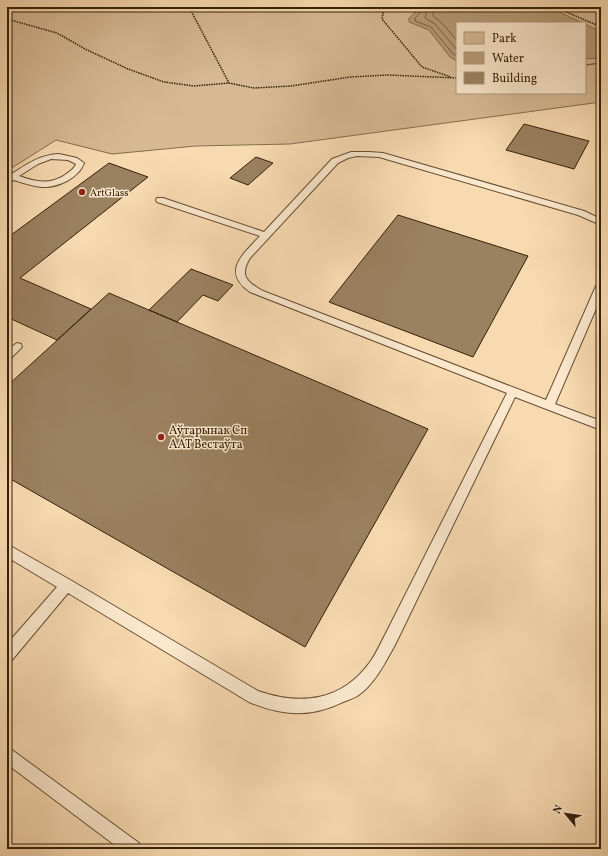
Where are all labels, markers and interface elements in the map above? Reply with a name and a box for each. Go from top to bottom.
legend [456,22,586,94]
text: Park [492,31,517,47]
text: Water [492,51,524,67]
text: Building [492,71,537,87]
place label: ArtGlass [90,186,129,200]
marker: ArtGlass [77,187,87,197]
place label: Аўтарынак Сп ААТ Вестаўта [169,423,247,453]
marker: Аўтарынак Сп ААТ Вестаўта [156,432,166,442]
north arrow [546,794,586,834]
text: N [550,803,567,817]

